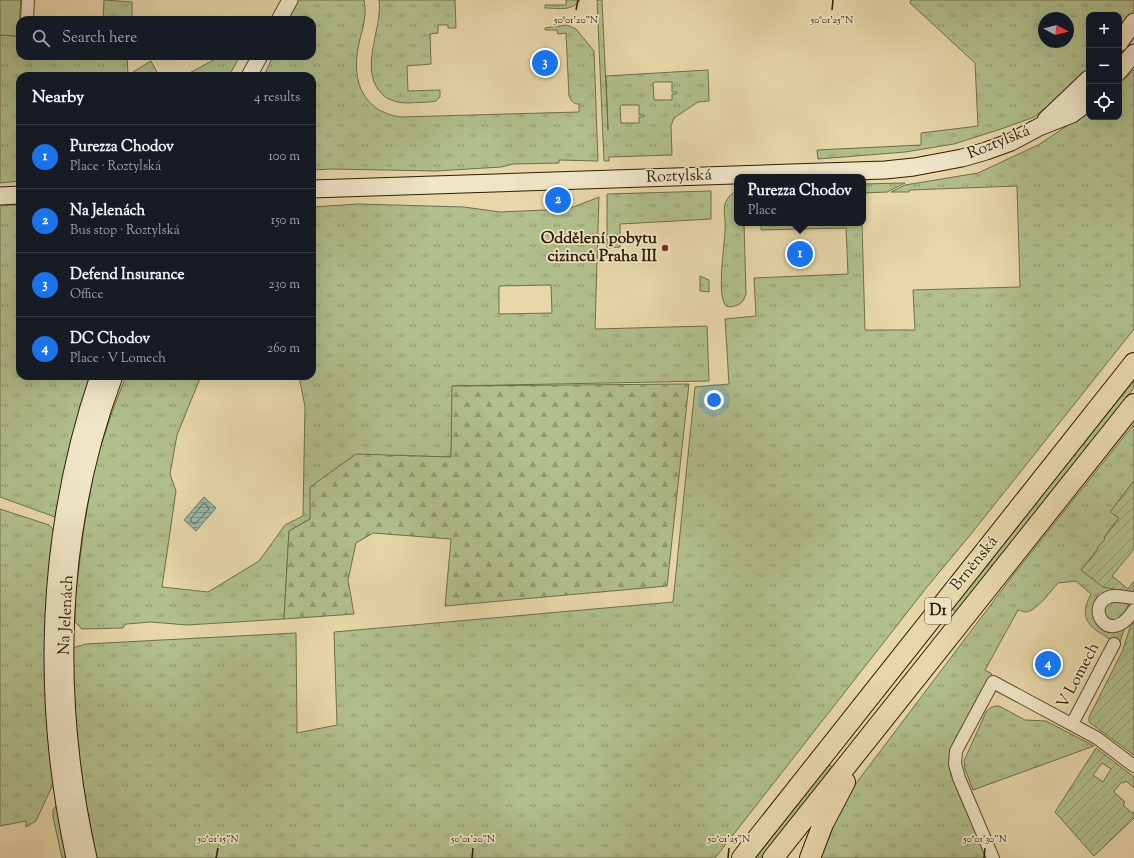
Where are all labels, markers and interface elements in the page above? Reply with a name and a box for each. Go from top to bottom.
north arrow [1038,12,1074,48]
map controls [1086,12,1122,120]
button: + [1086,12,1122,48]
text: 50°01'20"N [553,13,598,28]
text: 50°01'25"N [810,13,853,28]
search box [16,16,316,60]
icon: search [30,27,52,49]
text: Search here [62,28,137,49]
pin: 3 [532,48,558,78]
button: − [1086,48,1122,84]
button: locate [1086,84,1122,120]
text: Nearby [32,86,84,110]
text: 4 results [254,89,300,107]
street label: Roztylská [964,120,1034,166]
text: Purezza Chodov [70,137,174,158]
text: 1 [43,148,47,166]
text: 100 m [268,148,300,166]
text: Place · Roztylská [70,158,161,176]
street label: Roztylská [646,164,713,190]
popup [734,174,866,226]
text: Purezza Chodov [748,181,852,202]
pin: 2 [545,185,571,215]
text: Na Jelenách [70,201,145,222]
text: Place [748,202,777,220]
text: 2 [42,212,48,230]
text: 150 m [271,212,300,230]
text: Bus stop · Roztylská [70,222,180,240]
place label: Oddělení pobytu cizinců Praha III [541,228,658,269]
pin: 1 [787,239,813,269]
marker: Oddělení pobytu cizinců Praha III [660,243,670,253]
text: Defend Insurance [70,265,184,286]
text: 3 [42,276,48,294]
text: 230 m [268,276,300,294]
text: Office [70,286,103,304]
text: DC Chodov [70,329,150,350]
text: 4 [42,340,48,358]
text: 260 m [267,340,300,358]
text: Place · V Lomech [70,350,166,368]
your location [704,390,724,410]
street label: Brněnská [946,531,1005,596]
street label: Na Jelenách [53,574,81,656]
road number: D1 [925,598,951,624]
street label: V Lomech [1052,638,1106,713]
pin: 4 [1035,649,1061,679]
text: 50°01'15"N [196,832,239,847]
text: 50°01'20"N [450,832,495,847]
text: 50°01'25"N [707,832,750,847]
text: 50°01'30"N [962,832,1007,847]

